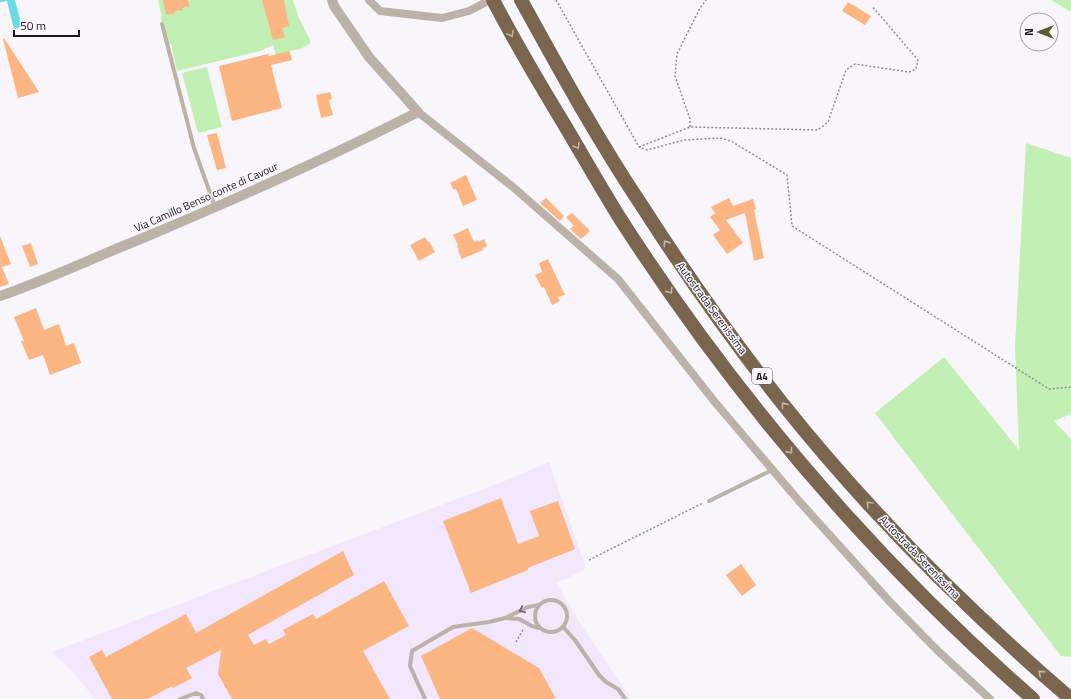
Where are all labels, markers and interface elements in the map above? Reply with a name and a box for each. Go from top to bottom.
scale bar [14,12,79,38]
north arrow [1019,12,1059,52]
text: 50 m [20,16,46,35]
text: N [1021,28,1037,36]
one-way arrow [507,30,514,37]
one-way arrow [573,142,580,149]
street label: Via Camillo Benso conte di Cavour [132,158,281,236]
one-way arrow [664,241,671,248]
street label: Autostrada Serenissima [673,259,751,358]
one-way arrow [665,287,673,294]
road number: A4 [752,368,772,384]
one-way arrow [782,402,789,410]
one-way arrow [786,446,793,453]
one-way arrow [866,501,874,509]
street label: Autostrada Serenissima [876,512,964,603]
one-way arrow [518,605,526,613]
one-way arrow [1038,671,1046,678]

